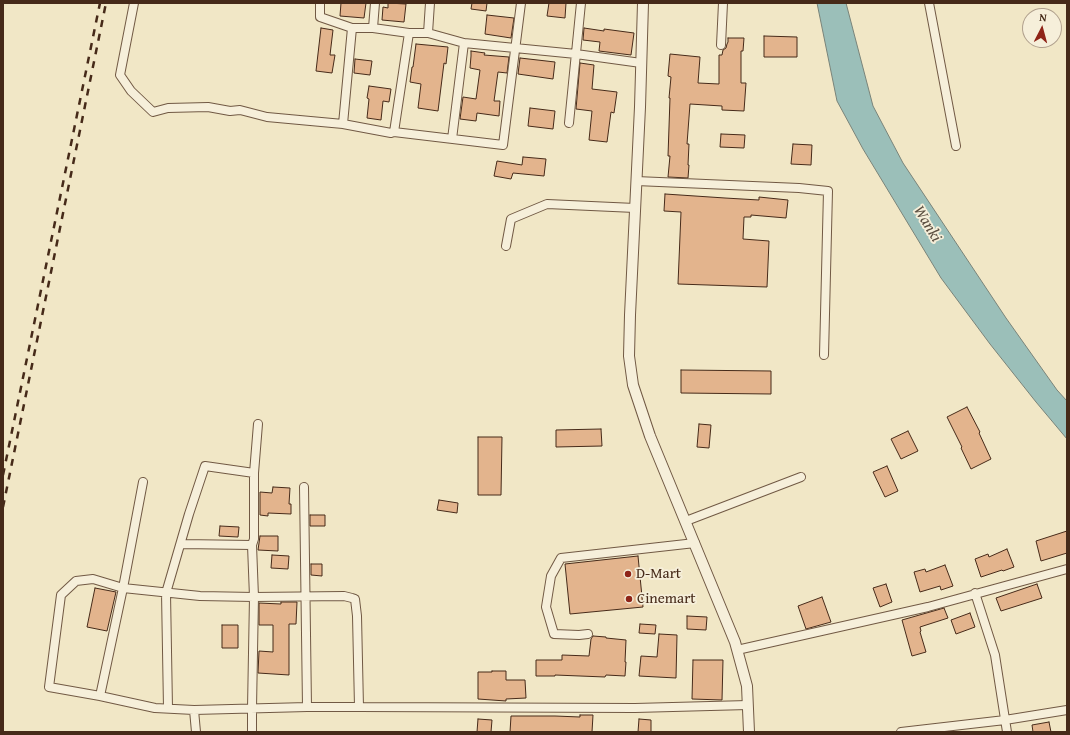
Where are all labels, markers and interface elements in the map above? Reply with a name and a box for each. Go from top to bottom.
north arrow [1022,8,1062,48]
text: N [1039,9,1048,25]
water label: Wanki [909,202,945,246]
place label: D-Mart [636,565,681,583]
marker: D-Mart [623,569,633,579]
place label: Cinemart [637,590,696,608]
marker: Cinemart [624,594,634,604]

